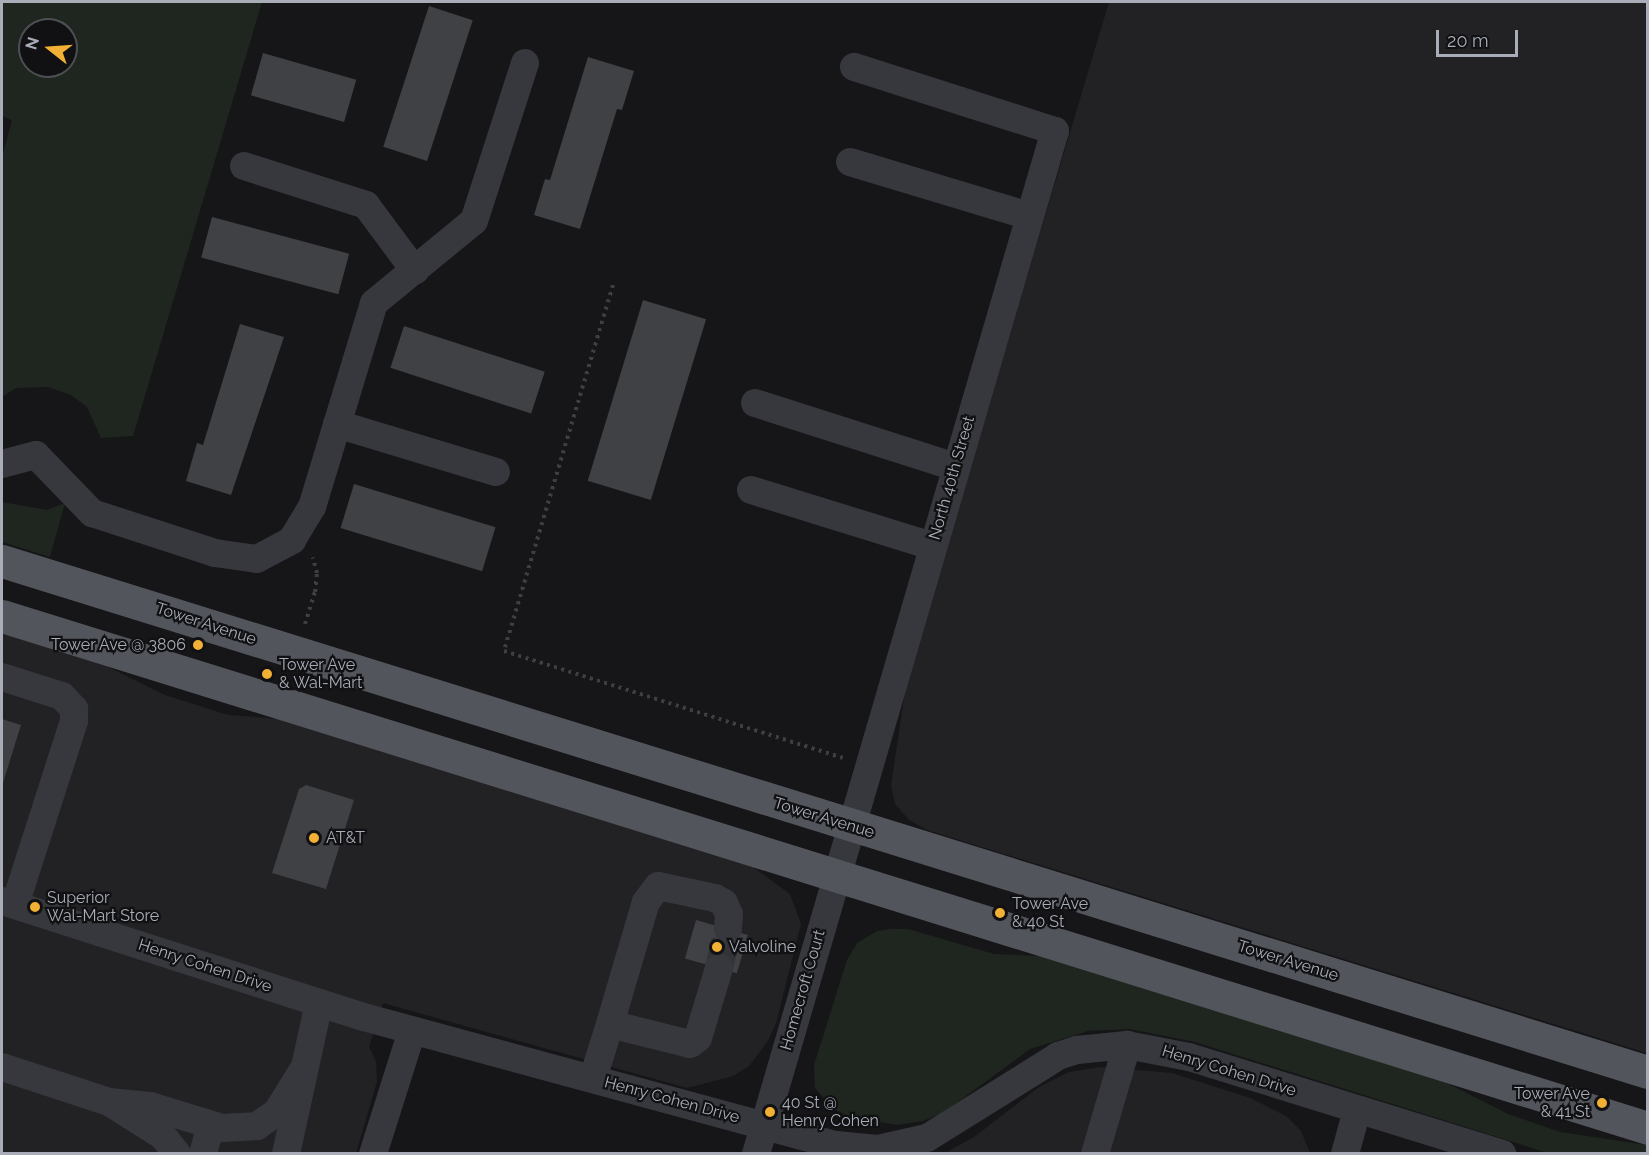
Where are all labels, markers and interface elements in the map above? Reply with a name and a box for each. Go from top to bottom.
north arrow [18,18,78,78]
scale bar [1439,18,1522,56]
text: 20 m [1447,30,1489,51]
text: N [21,35,43,52]
street label: North 40th Street [925,414,979,542]
street label: Tower Avenue [153,599,259,649]
place label: Tower Ave @ 3806 [50,635,186,655]
marker: Tower Ave @ 3806 [191,638,205,652]
place label: Tower Ave & Wal-Mart [279,655,363,693]
marker: Tower Ave & Wal-Mart [260,667,274,681]
street label: Tower Avenue [771,793,877,843]
place label: AT&T [326,828,365,848]
marker: AT&T [307,831,321,845]
place label: Superior Wal-Mart Store [47,888,159,926]
place label: Tower Ave & 40 St [1012,894,1089,932]
marker: Superior Wal-Mart Store [28,900,42,914]
marker: Tower Ave & 40 St [993,906,1007,920]
street label: Homecroft Court [777,928,829,1052]
street label: Henry Cohen Drive [136,935,274,997]
street label: Tower Avenue [1235,936,1341,986]
place label: Valvoline [729,937,796,957]
marker: Valvoline [710,940,724,954]
street label: Henry Cohen Drive [1159,1041,1299,1101]
street label: Henry Cohen Drive [602,1073,742,1127]
place label: Tower Ave & 41 St [1513,1084,1590,1122]
place label: 40 St @ Henry Cohen [782,1093,879,1131]
marker: Tower Ave & 41 St [1595,1096,1609,1110]
marker: 40 St @ Henry Cohen [763,1105,777,1119]

